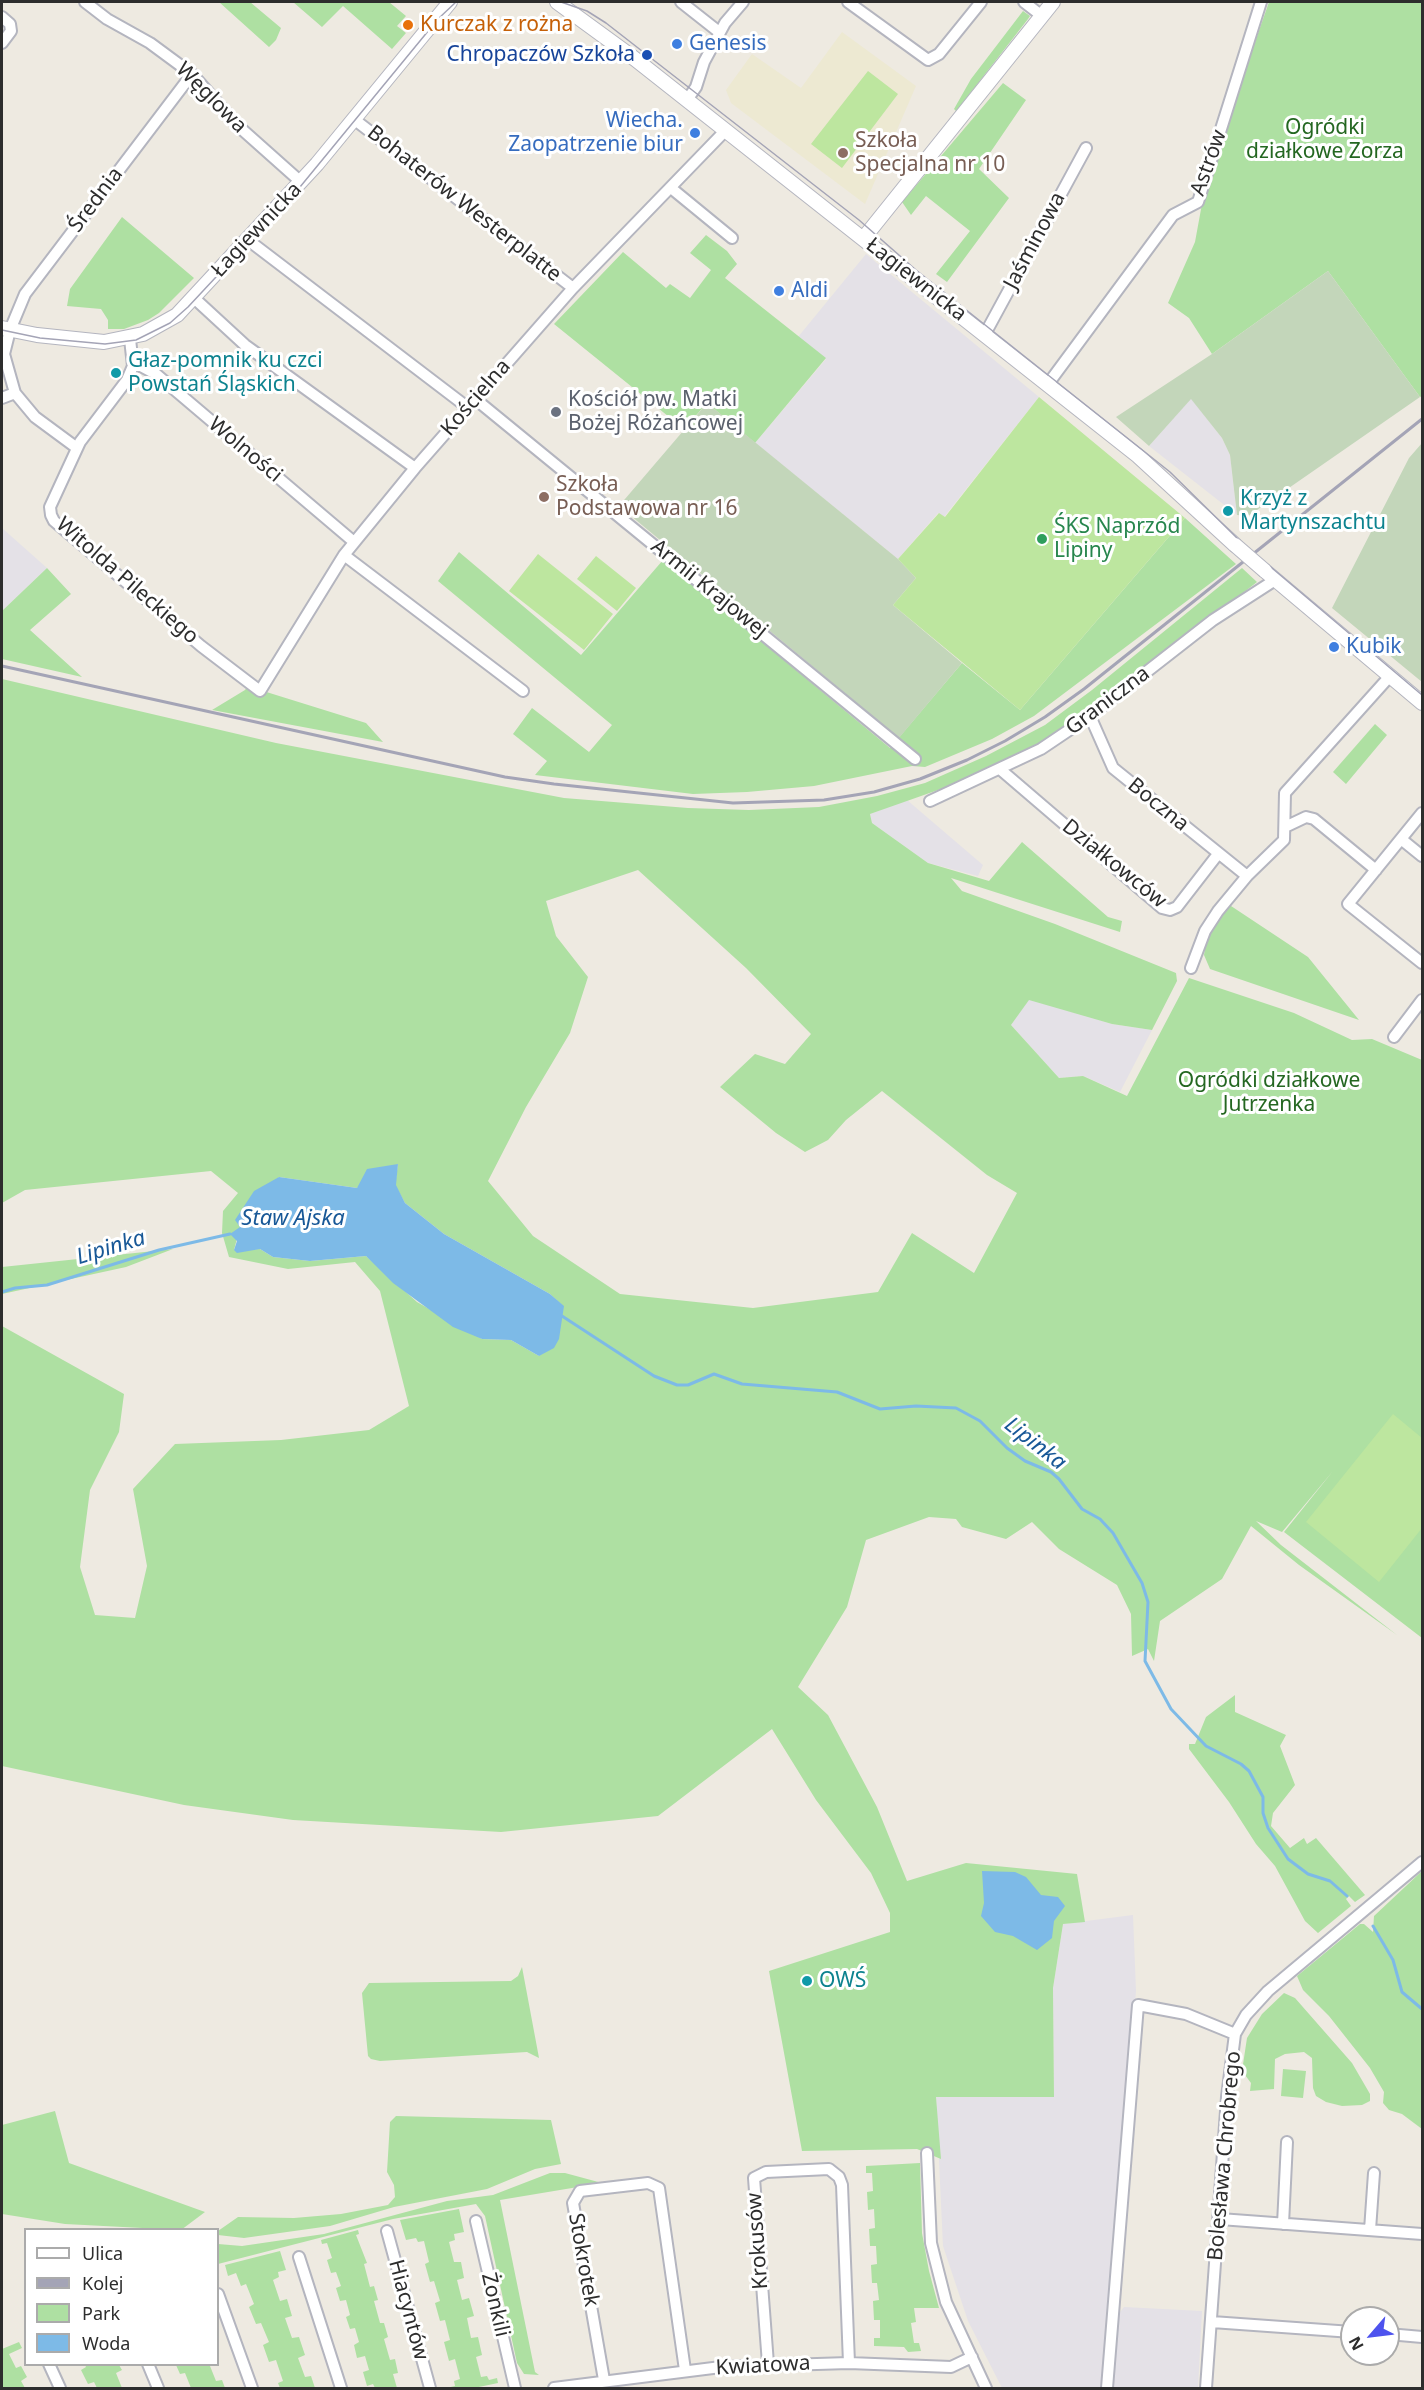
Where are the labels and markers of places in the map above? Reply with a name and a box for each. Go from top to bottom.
place label: Kurczak z rożna [420,12,573,38]
marker: Kurczak z rożna [401,18,415,32]
place label: Genesis [689,31,766,57]
marker: Genesis [670,37,684,51]
place label: Chropaczów Szkoła [446,42,635,68]
marker: Chropaczów Szkoła [640,48,654,62]
place label: Wiecha. Zaopatrzenie biur [508,108,683,158]
marker: Wiecha. Zaopatrzenie biur [688,126,702,140]
place label: Szkoła Specjalna nr 10 [855,128,1005,178]
marker: Szkoła Specjalna nr 10 [836,146,850,160]
place label: Aldi [791,278,828,304]
marker: Aldi [772,284,786,298]
place label: Głaz-pomnik ku czci Powstań Śląskich [128,348,323,398]
marker: Głaz-pomnik ku czci Powstań Śląskich [109,366,123,380]
place label: Kościół pw. Matki Bożej Różańcowej [568,387,743,437]
marker: Kościół pw. Matki Bożej Różańcowej [549,405,563,419]
place label: Szkoła Podstawowa nr 16 [556,472,737,522]
place label: Krzyż z Martynszachtu [1240,486,1386,536]
marker: Szkoła Podstawowa nr 16 [537,490,551,504]
marker: Krzyż z Martynszachtu [1221,504,1235,518]
place label: ŚKS Naprzód Lipiny [1054,514,1180,564]
marker: ŚKS Naprzód Lipiny [1035,532,1049,546]
place label: Kubik [1346,634,1402,660]
marker: Kubik [1327,640,1341,654]
place label: OWŚ [819,1968,866,1994]
marker: OWŚ [800,1974,814,1988]

